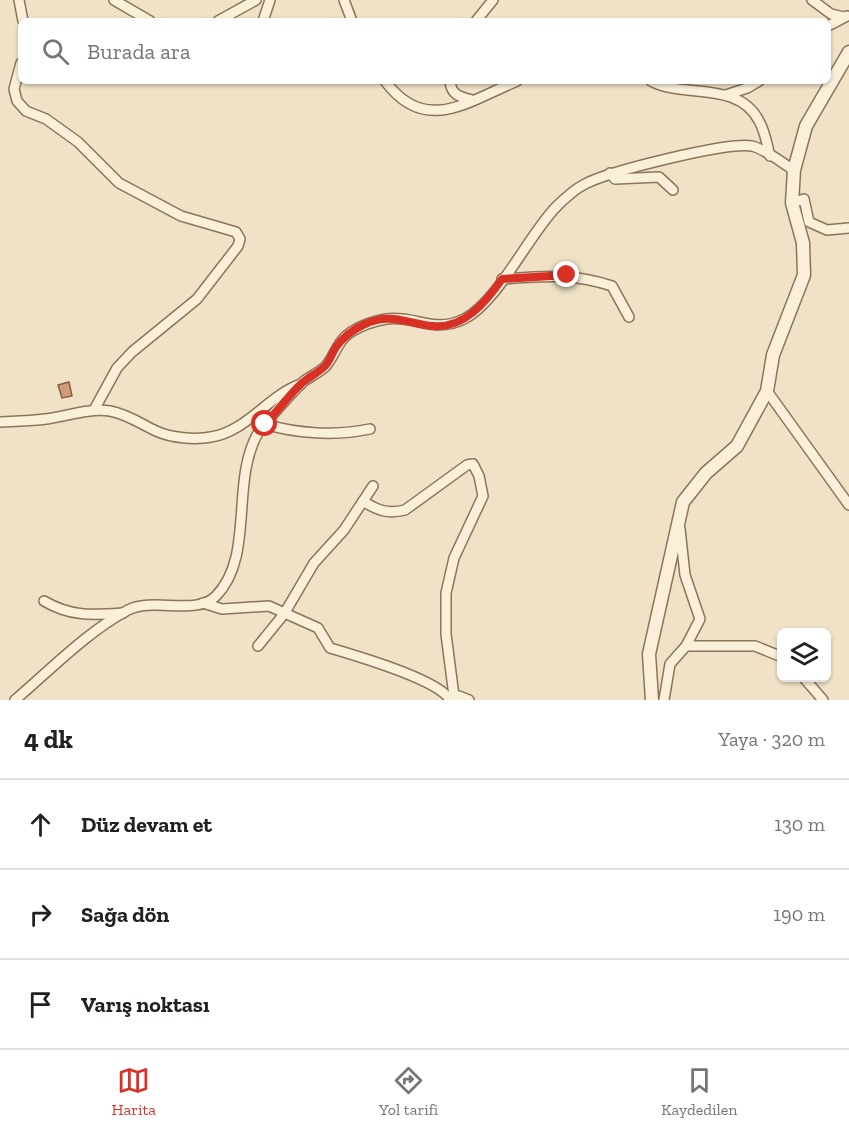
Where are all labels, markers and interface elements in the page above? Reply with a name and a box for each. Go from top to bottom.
search box [18,18,831,84]
icon: search [39,35,72,68]
text: Burada ara [87,38,191,65]
route end [553,261,579,287]
route start [251,410,277,436]
map controls [777,628,831,682]
button: layers [777,628,831,682]
text: 4 dk [24,723,73,755]
text: Yaya · 320 m [718,727,825,751]
icon: ahead [24,808,57,841]
text: Düz devam et [81,811,212,838]
text: 130 m [774,812,825,836]
icon: right [24,898,57,931]
text: Sağa dön [81,901,169,928]
text: 190 m [773,902,825,926]
icon: arrive [24,988,57,1021]
text: Varış noktası [81,991,210,1018]
tab: Harita [112,1064,156,1119]
tab: Yol tarifi [379,1064,438,1119]
tab: Kaydedilen [661,1064,737,1119]

